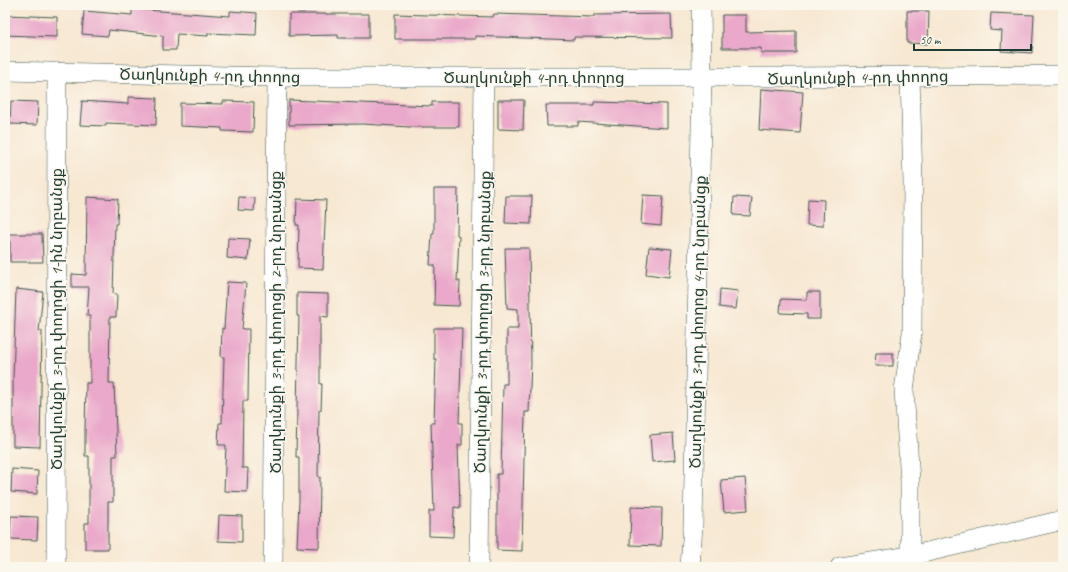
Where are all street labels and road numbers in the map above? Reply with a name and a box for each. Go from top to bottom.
street label: Ծաղկունքի 4-րդ փողոց [119,64,301,88]
street label: Ծաղկունքի 4-րդ փողոց [767,66,949,90]
street label: Ծաղկունքի 4-րդ փողոց [443,68,625,88]
street label: Ծաղկունքի 3-րդ փողոցի 1-ին նրբանցք [47,168,67,470]
street label: Ծաղկունքի 3-րդ փողոցի 3-րդ նրբանցք [470,170,496,474]
street label: Ծաղկունքի 3-րդ փողոցի 2-րդ նրբանցք [266,171,286,473]
street label: Ծաղկունքի 3-րդ փողոց 4-րդ նրբանցք [685,175,711,469]

